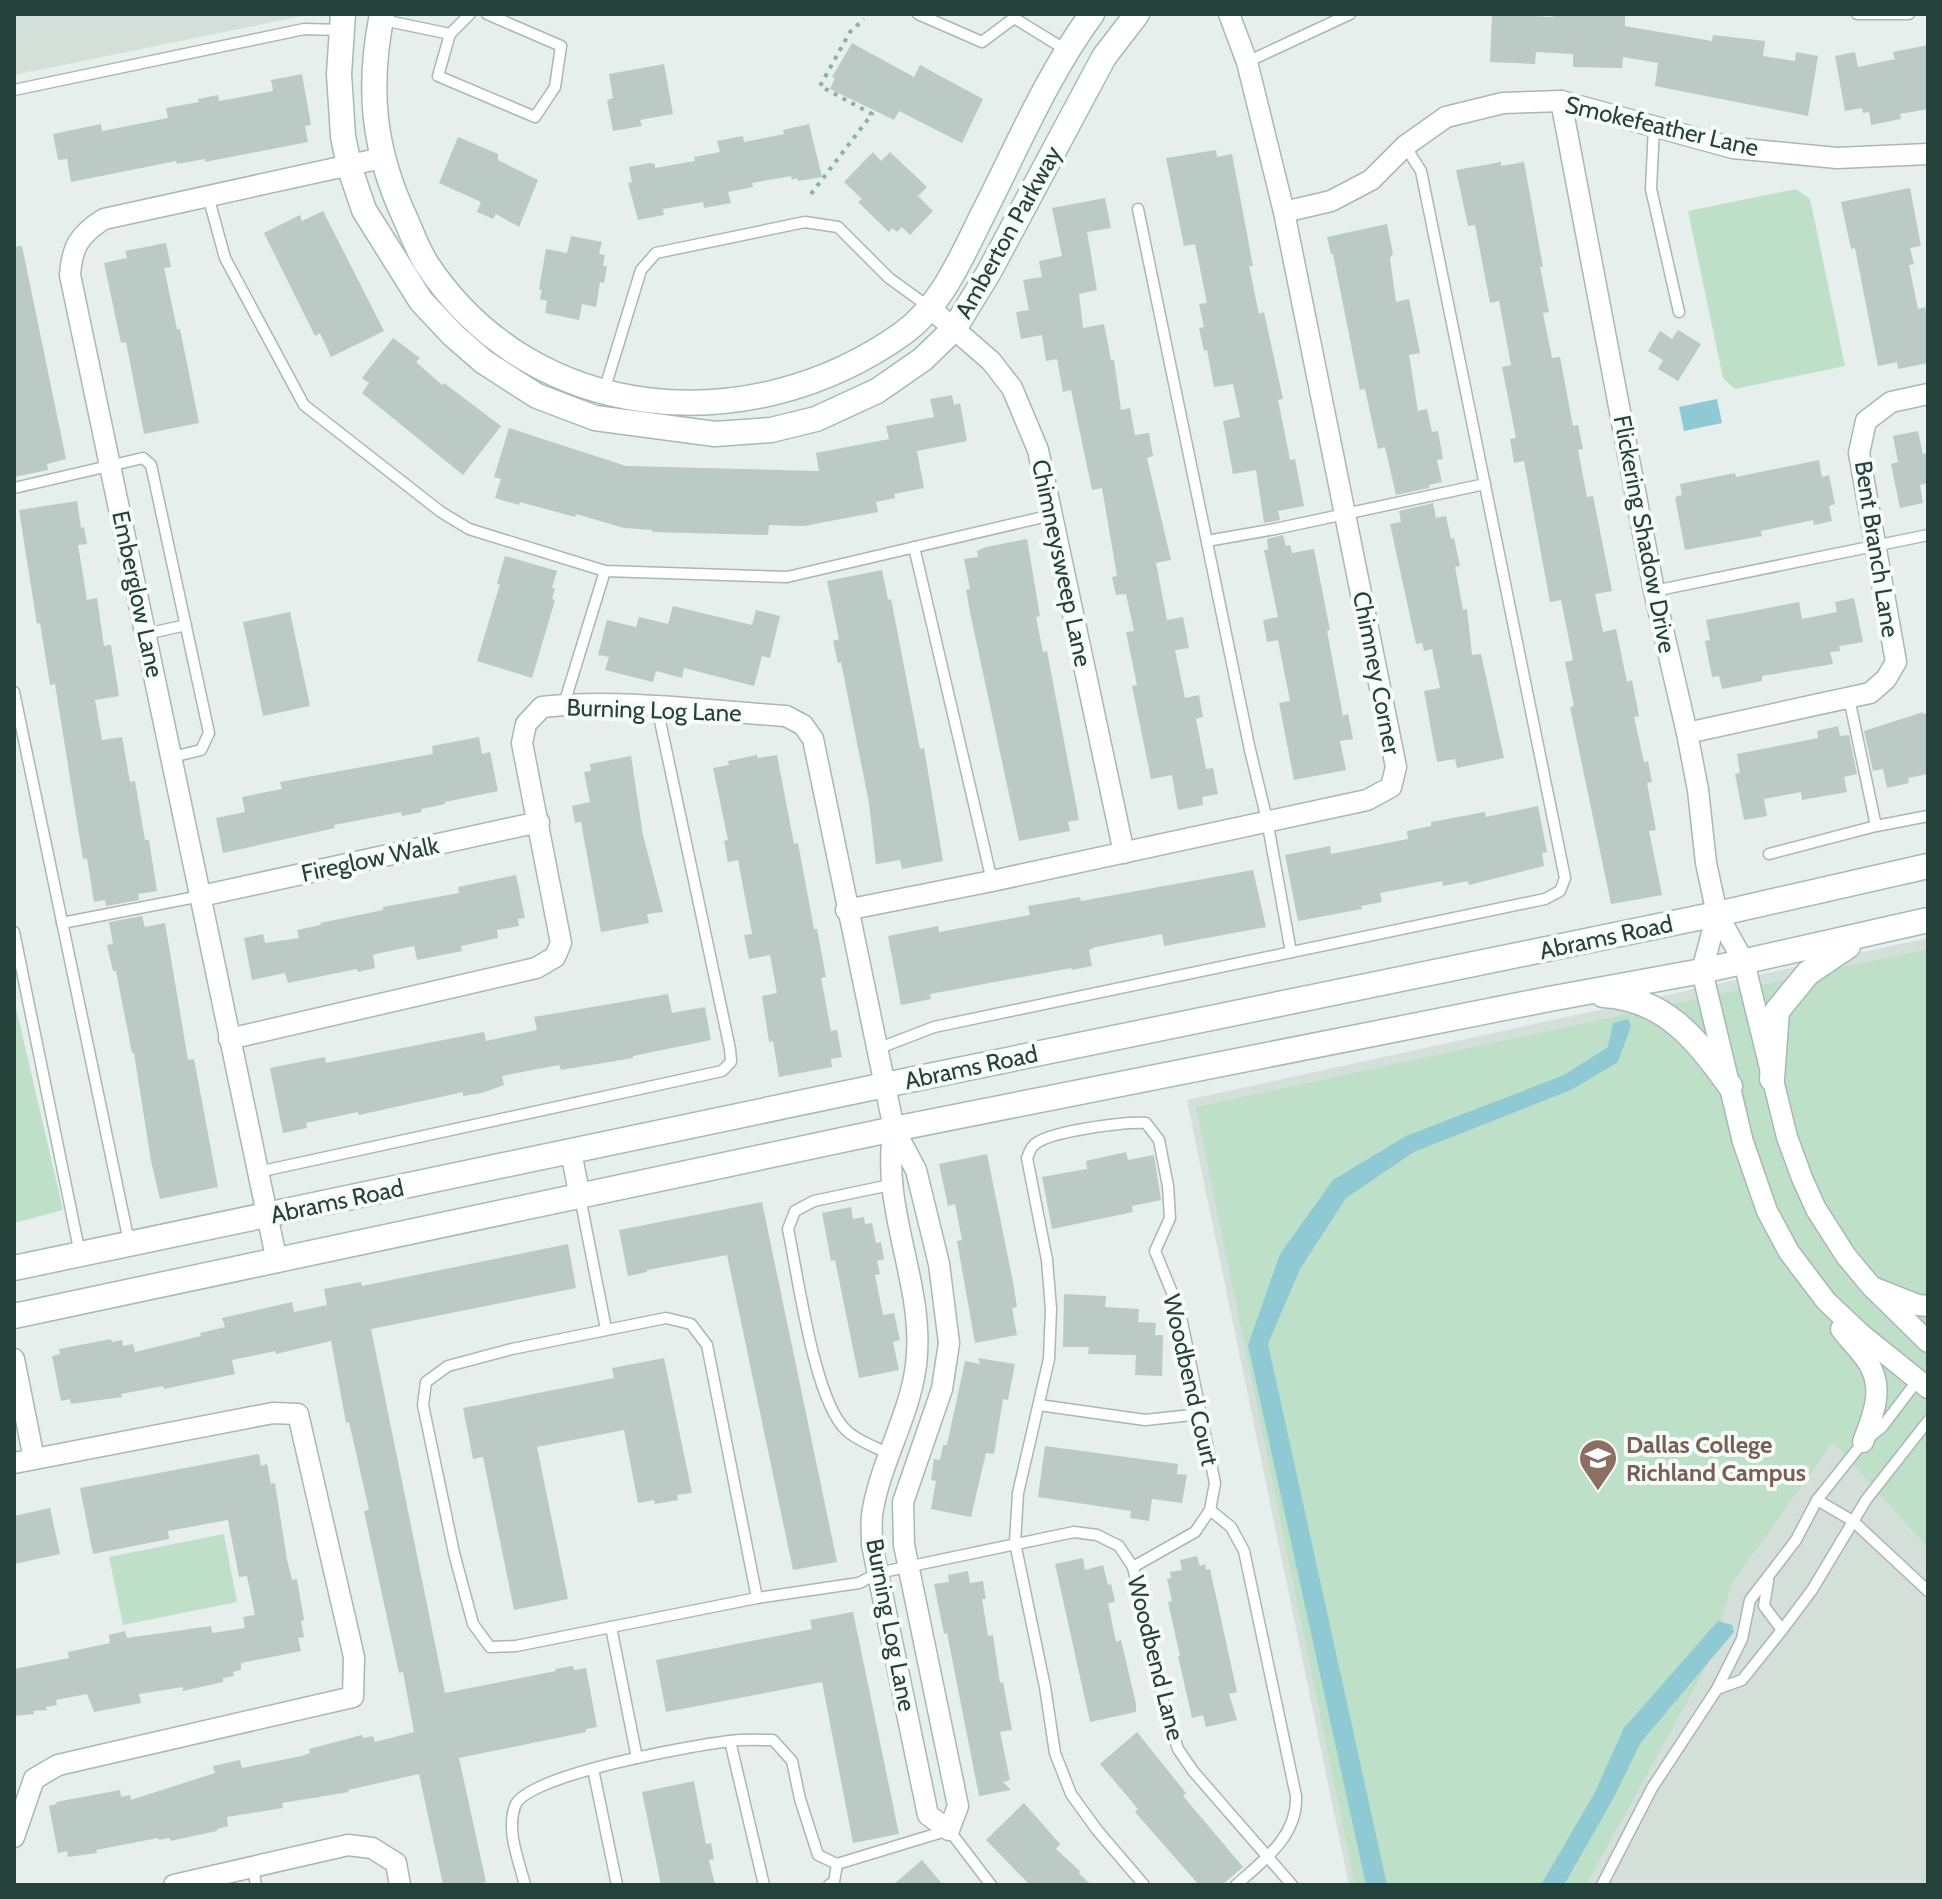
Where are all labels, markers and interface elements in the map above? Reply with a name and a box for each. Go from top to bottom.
street label: Smokefeather Lane [1563,90,1761,162]
street label: Amberton Parkway [949,141,1067,323]
street label: Flickering Shadow Drive [1608,413,1682,655]
street label: Chimneysweep Lane [1026,457,1098,669]
street label: Bent Branch Lane [1849,459,1905,639]
street label: Emberglow Lane [106,508,170,680]
street label: Chimney Corner [1347,589,1407,757]
street label: Burning Log Lane [566,692,742,728]
street label: Fireglow Walk [298,830,442,888]
street label: Abrams Road [1537,909,1675,965]
street label: Abrams Road [902,1039,1040,1095]
street label: Abrams Road [268,1173,406,1229]
street label: Woodbend Court [1157,1291,1225,1469]
place label: Dallas College Richland Campus [1626,1430,1806,1487]
school or university icon: Dallas College Richland Campus [1577,1437,1619,1492]
street label: Burning Log Lane [860,1536,922,1714]
street label: Woodbend Lane [1122,1573,1190,1743]

